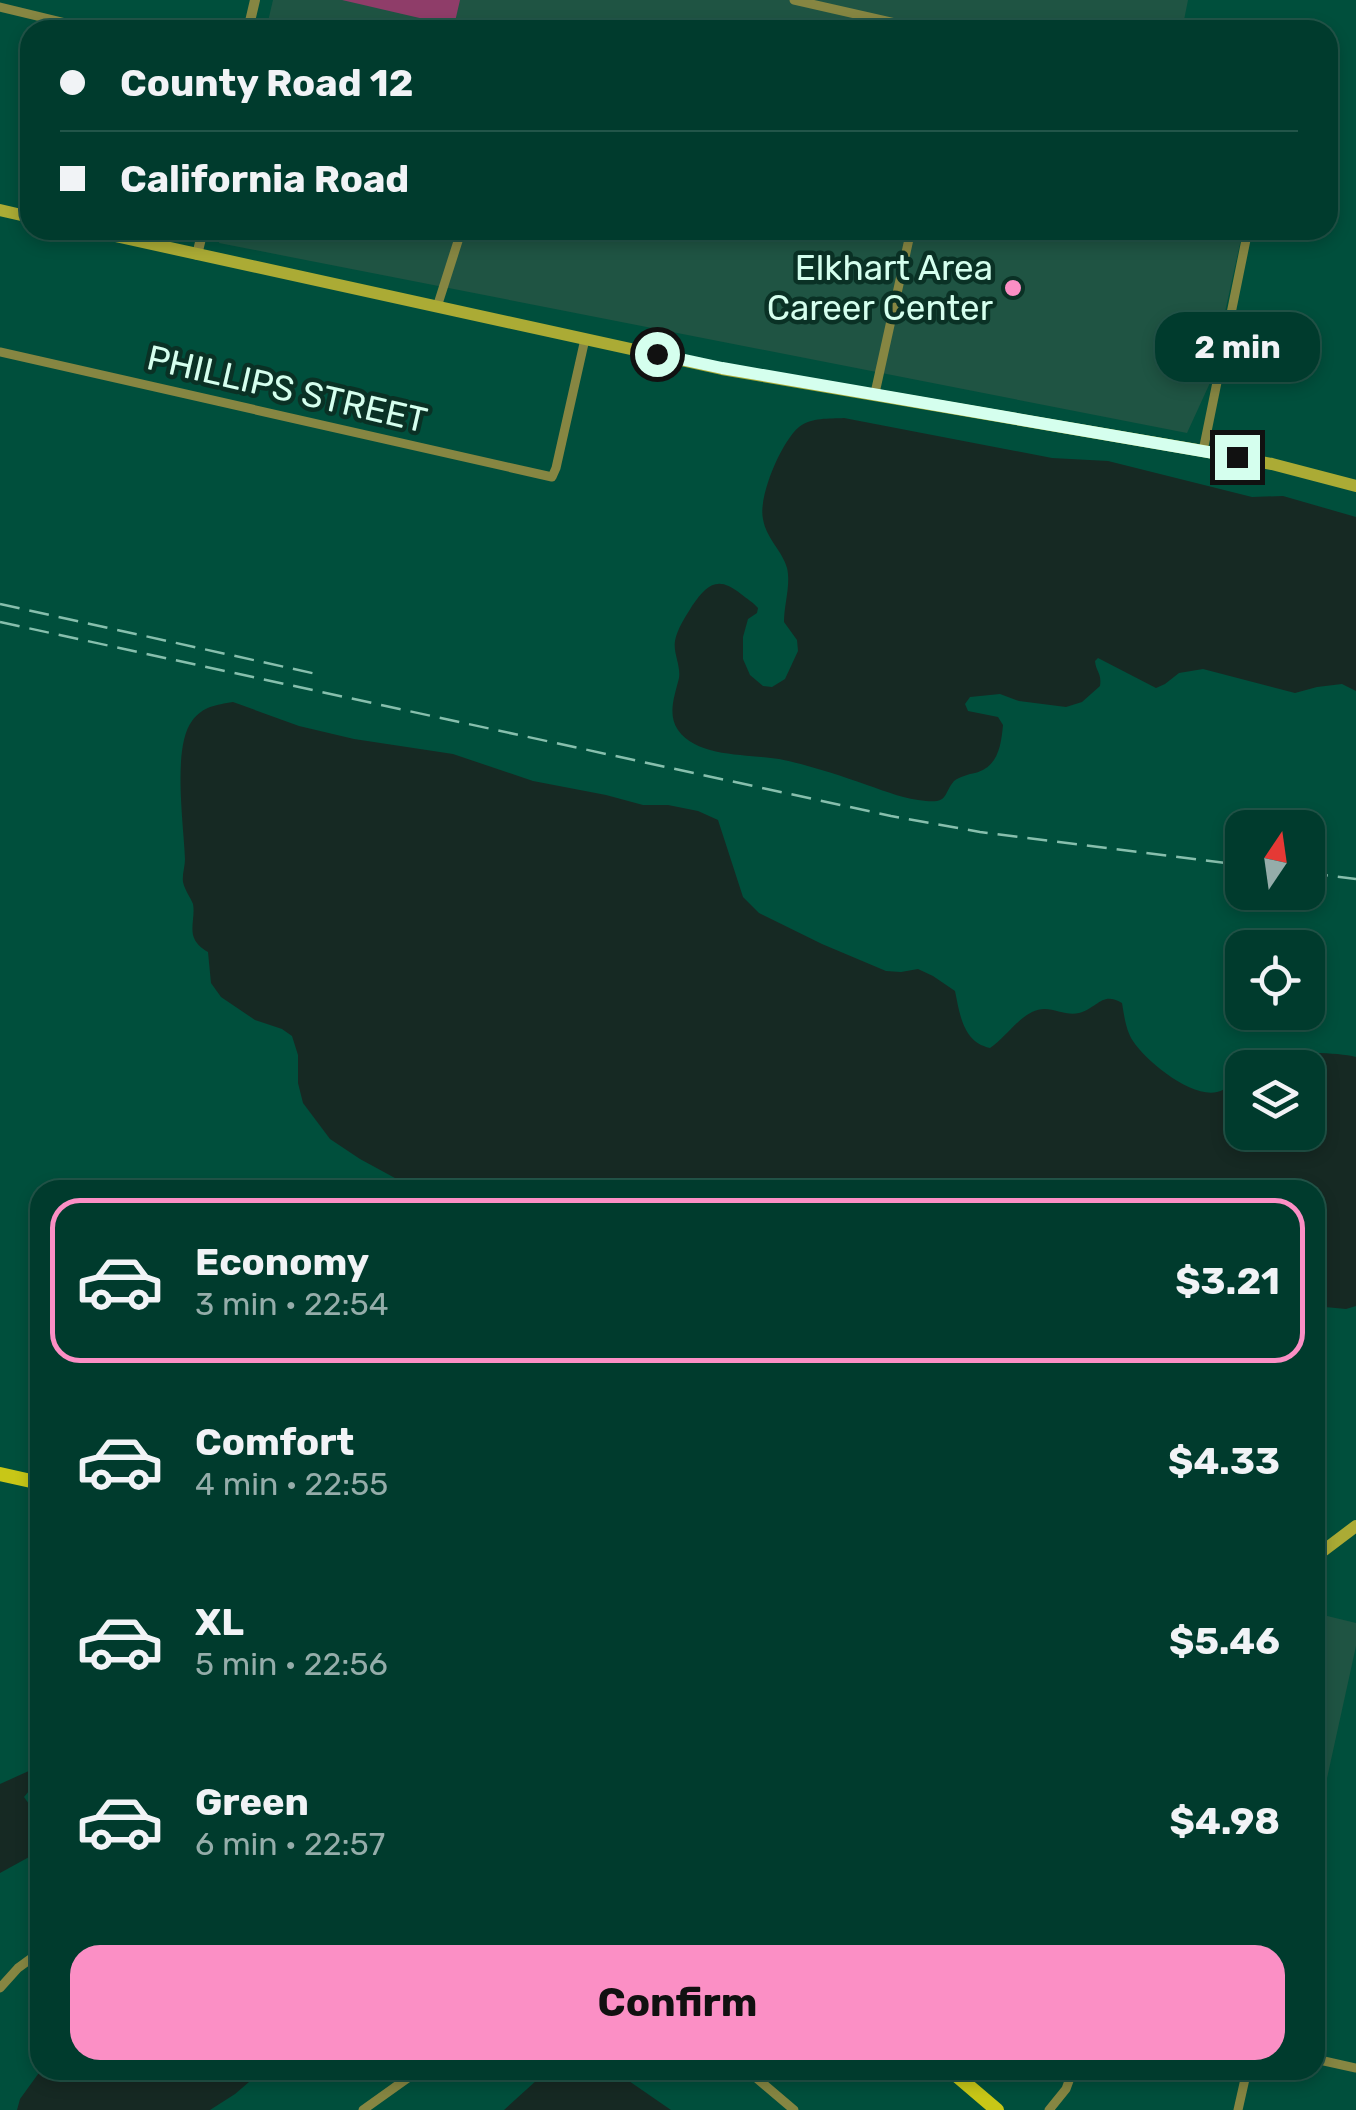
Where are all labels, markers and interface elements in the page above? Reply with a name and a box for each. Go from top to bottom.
text: County Road 12 [120,60,413,106]
text: California Road [120,156,409,202]
place label: Elkhart Area Career Center [767,247,993,329]
marker: Elkhart Area Career Center [1002,277,1024,299]
callout: 2 min [1154,312,1320,382]
text: 2 min [1194,328,1281,366]
route start [635,332,680,377]
street label: PHILLIPS STREET [143,336,431,442]
route end [1215,435,1260,480]
north arrow [1225,810,1325,910]
map controls [1225,810,1325,1150]
button: locate [1225,930,1325,1030]
button: layers [1225,1050,1325,1150]
icon: car [75,1236,165,1326]
text: Economy [195,1239,369,1285]
text: $3.21 [1175,1258,1280,1304]
text: 3 min · 22:54 [195,1285,389,1323]
icon: car [75,1416,165,1506]
text: Comfort [195,1419,354,1465]
text: $4.33 [1168,1438,1280,1484]
text: 4 min · 22:55 [195,1465,388,1503]
icon: car [75,1596,165,1686]
text: XL [195,1599,244,1645]
text: $5.46 [1169,1618,1280,1664]
text: 5 min · 22:56 [195,1645,388,1683]
icon: car [75,1776,165,1866]
text: Green [195,1779,309,1825]
text: $4.98 [1170,1798,1280,1844]
text: 6 min · 22:57 [195,1825,385,1863]
button: Confirm [70,1945,1285,2060]

